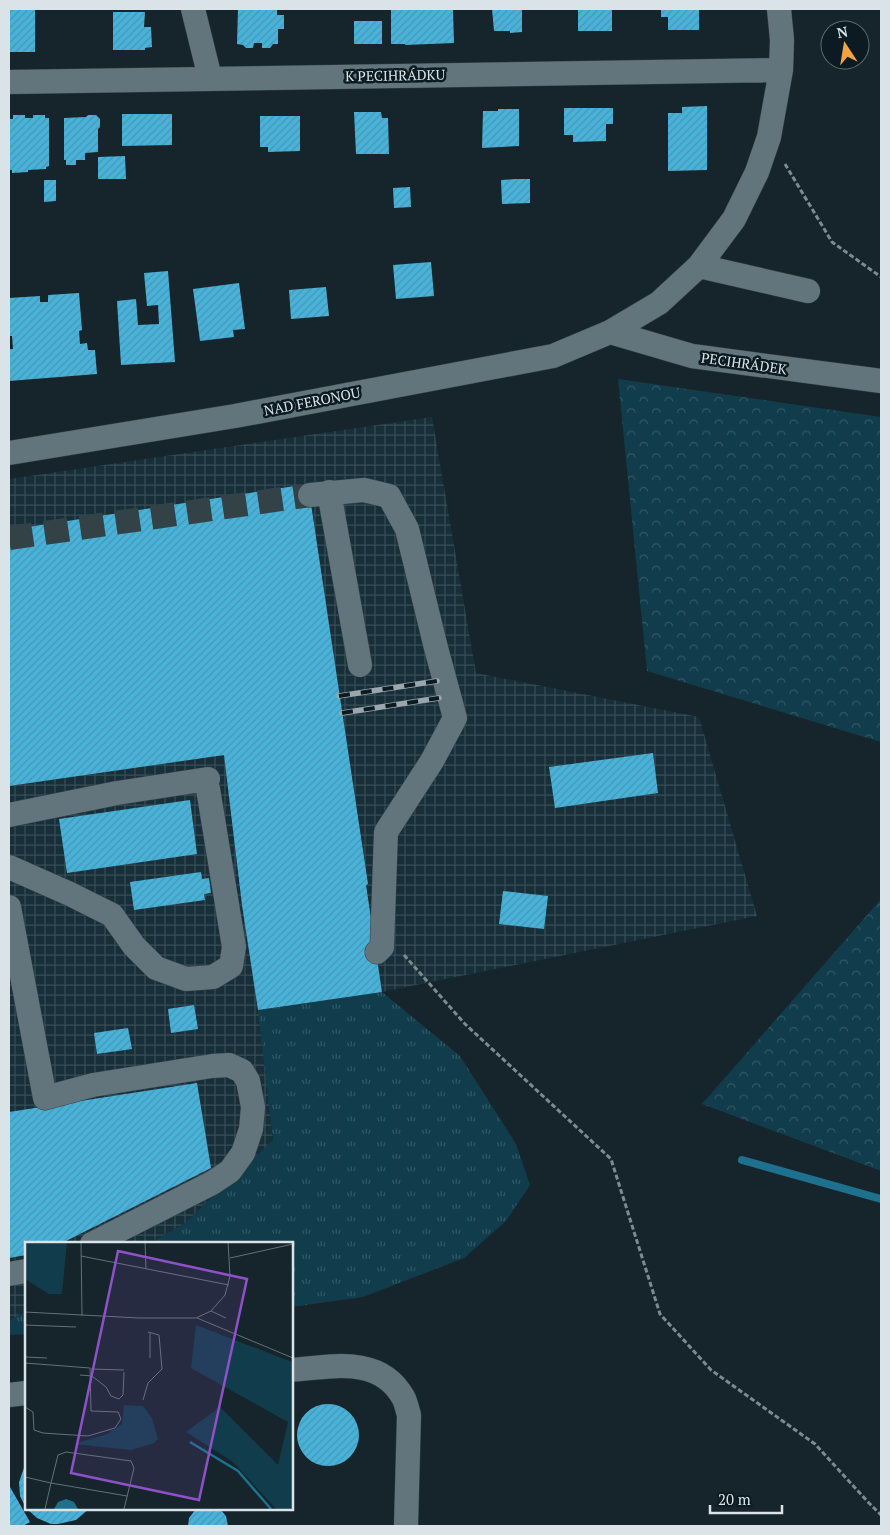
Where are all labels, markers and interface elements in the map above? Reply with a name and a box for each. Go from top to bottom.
north arrow [820,20,870,70]
text: N [835,21,850,42]
street label: K PECIHRÁDKU [345,65,446,85]
street label: PECIHRÁDEK [700,348,789,379]
street label: NAD FERONOU [262,382,362,420]
inset map [25,1242,292,1510]
scale bar [710,1482,782,1514]
text: 20 m [718,1489,751,1509]

